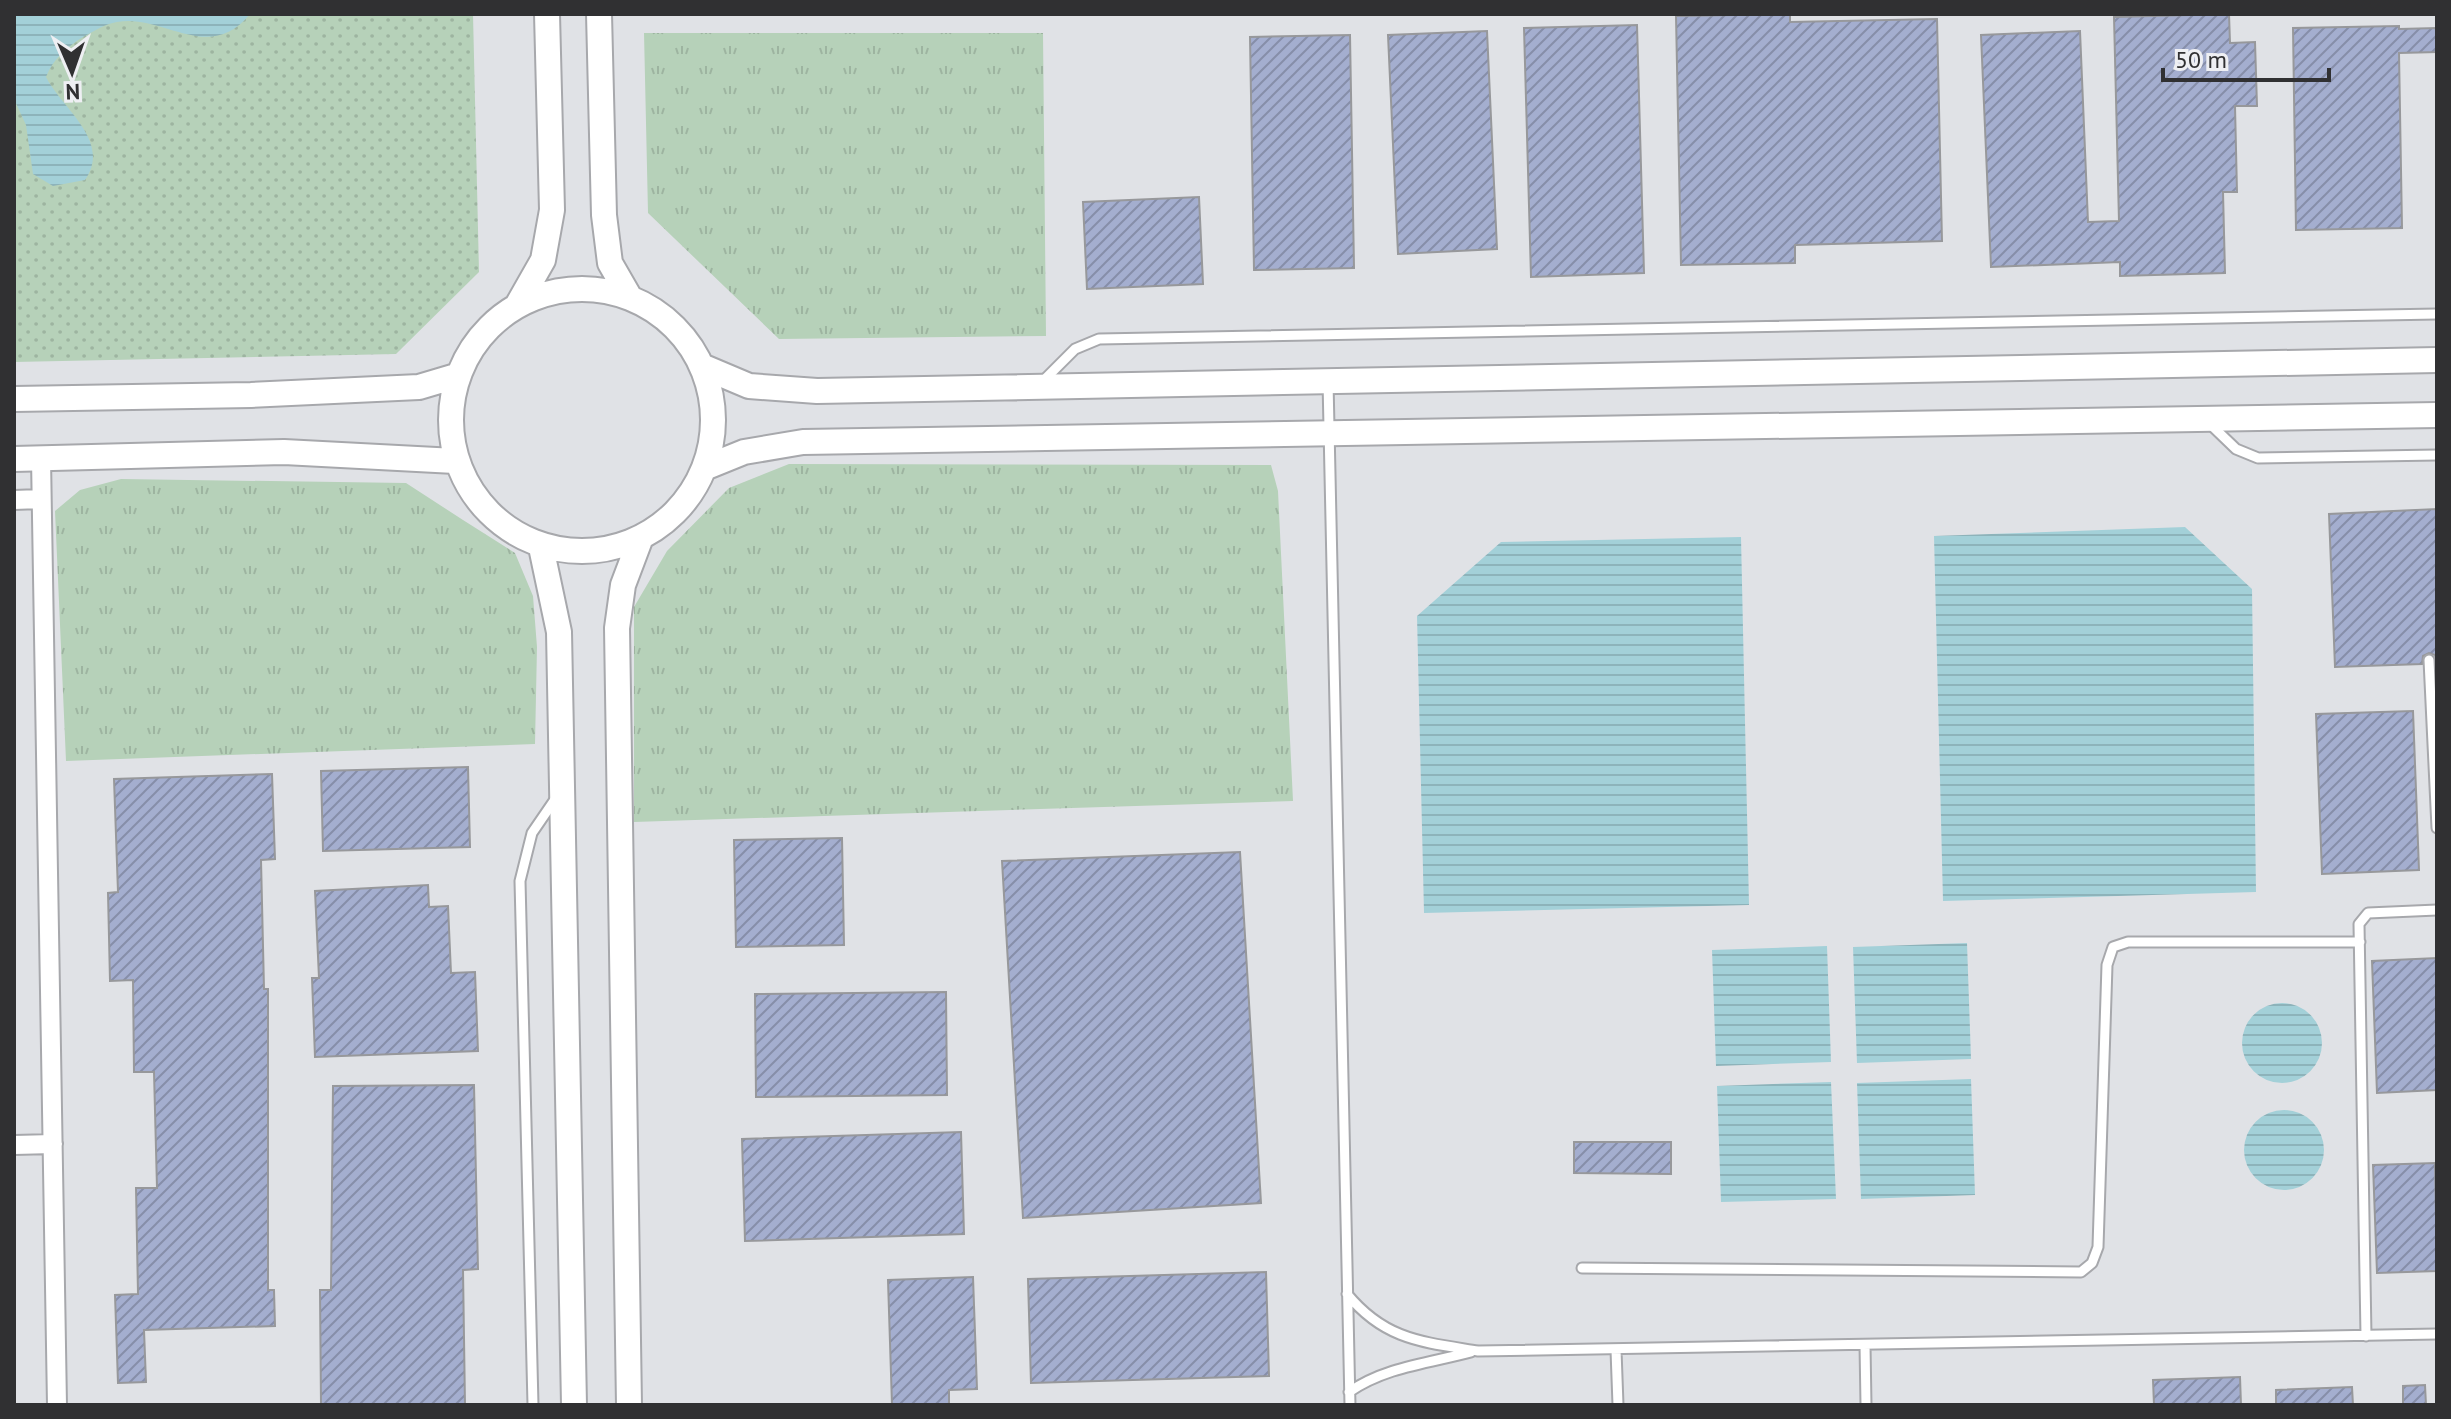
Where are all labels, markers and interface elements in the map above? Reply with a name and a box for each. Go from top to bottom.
north arrow [32,32,112,112]
scale bar [2163,32,2329,82]
text: 50 m [2175,44,2227,75]
text: N [65,78,80,106]

